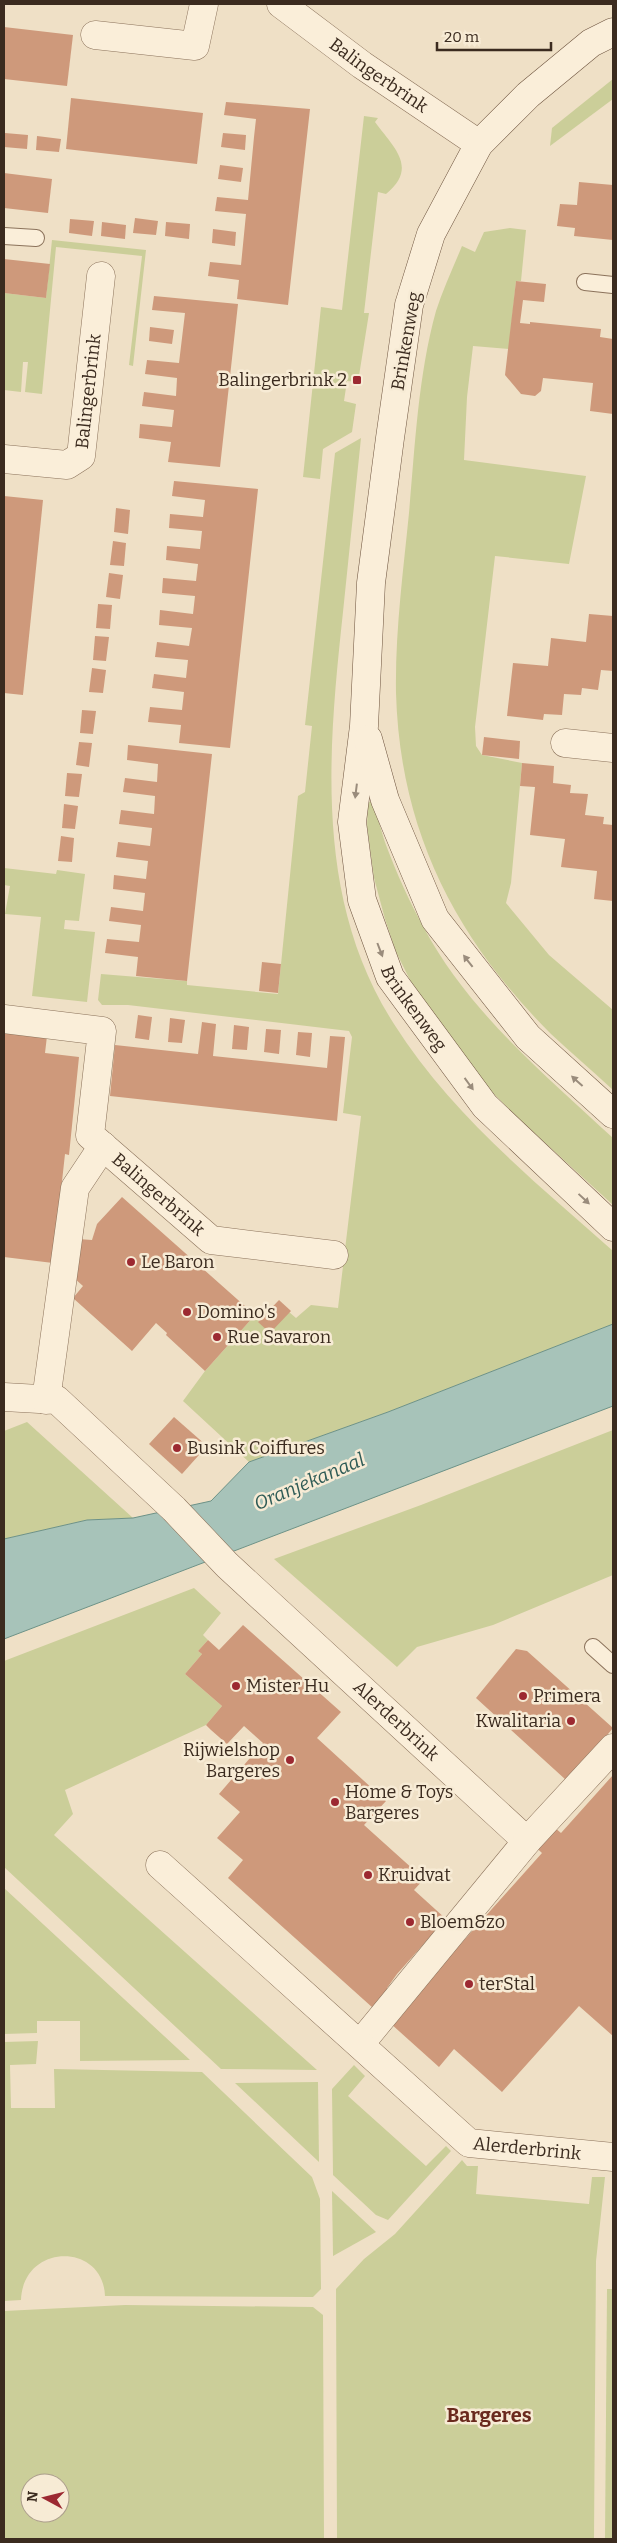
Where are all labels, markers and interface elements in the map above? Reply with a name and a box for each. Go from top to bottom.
scale bar [437,20,551,52]
text: 20 m [444,28,480,46]
street label: Balingerbrink [325,33,433,118]
street label: Brinkenweg [386,290,426,392]
street label: Balingerbrink [71,332,106,450]
place label: Balingerbrink 2 [218,369,347,391]
marker: Balingerbrink 2 [351,374,363,386]
one-way arrow [352,784,360,800]
one-way arrow [376,943,384,958]
one-way arrow [463,955,474,968]
street label: Brinkenweg [376,963,452,1055]
one-way arrow [572,1075,584,1087]
one-way arrow [464,1077,475,1090]
street label: Balingerbrink [108,1148,210,1241]
one-way arrow [578,1193,590,1205]
place label: Le Baron [141,1251,215,1273]
marker: Le Baron [125,1256,137,1268]
place label: Domino's [197,1301,276,1323]
marker: Domino's [181,1306,193,1318]
place label: Rue Savaron [227,1326,332,1348]
marker: Rue Savaron [211,1331,223,1343]
place label: Busink Coiffures [187,1437,325,1459]
marker: Busink Coiffures [171,1442,183,1454]
water label: Oranjekanaal [250,1448,368,1515]
place label: Mister Hu [246,1675,329,1697]
street label: Alerderbrink [349,1676,444,1766]
marker: Mister Hu [230,1680,242,1692]
place label: Primera [533,1685,601,1707]
marker: Primera [517,1690,529,1702]
place label: Kwalitaria [476,1710,561,1732]
marker: Kwalitaria [565,1715,577,1727]
place label: Rijwielshop Bargeres [183,1739,280,1782]
marker: Rijwielshop Bargeres [284,1754,296,1766]
place label: Home & Toys Bargeres [345,1781,453,1824]
marker: Home & Toys Bargeres [329,1796,341,1808]
place label: Kruidvat [378,1864,451,1886]
marker: Kruidvat [362,1869,374,1881]
place label: Bloem&zo [420,1911,505,1933]
marker: Bloem&zo [404,1916,416,1928]
place label: terStal [479,1973,535,1995]
marker: terStal [463,1978,475,1990]
street label: Alerderbrink [472,2132,583,2165]
district label: Bargeres [446,2403,532,2427]
north arrow [20,2473,70,2523]
text: N [23,2490,42,2503]

